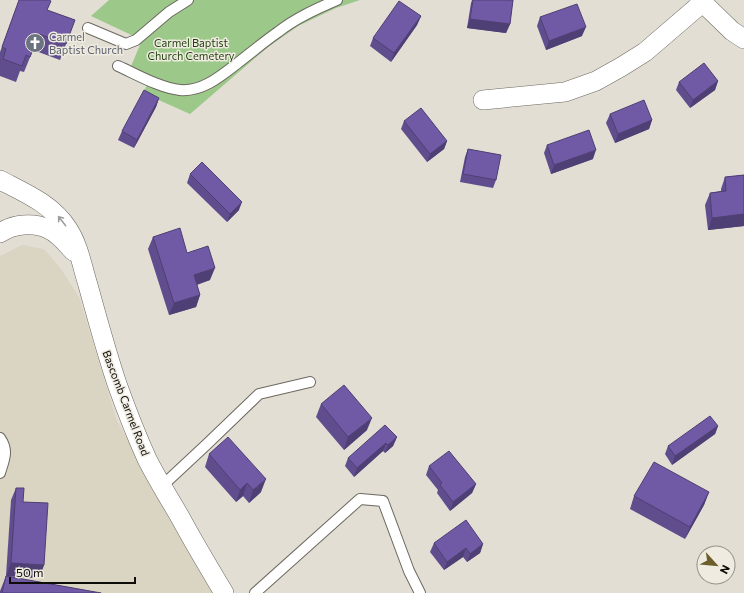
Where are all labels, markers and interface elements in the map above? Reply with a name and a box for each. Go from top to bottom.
place label: Carmel Baptist Church [49,30,123,56]
church icon: Carmel Baptist Church [24,32,46,54]
park label: Carmel Baptist Church Cemetery [147,36,235,62]
one-way arrow [58,215,66,226]
street label: Bascomb Carmel Road [100,348,153,457]
north arrow [696,545,736,585]
scale bar [10,559,135,585]
text: N [718,563,733,576]
text: 50 m [16,565,44,579]

